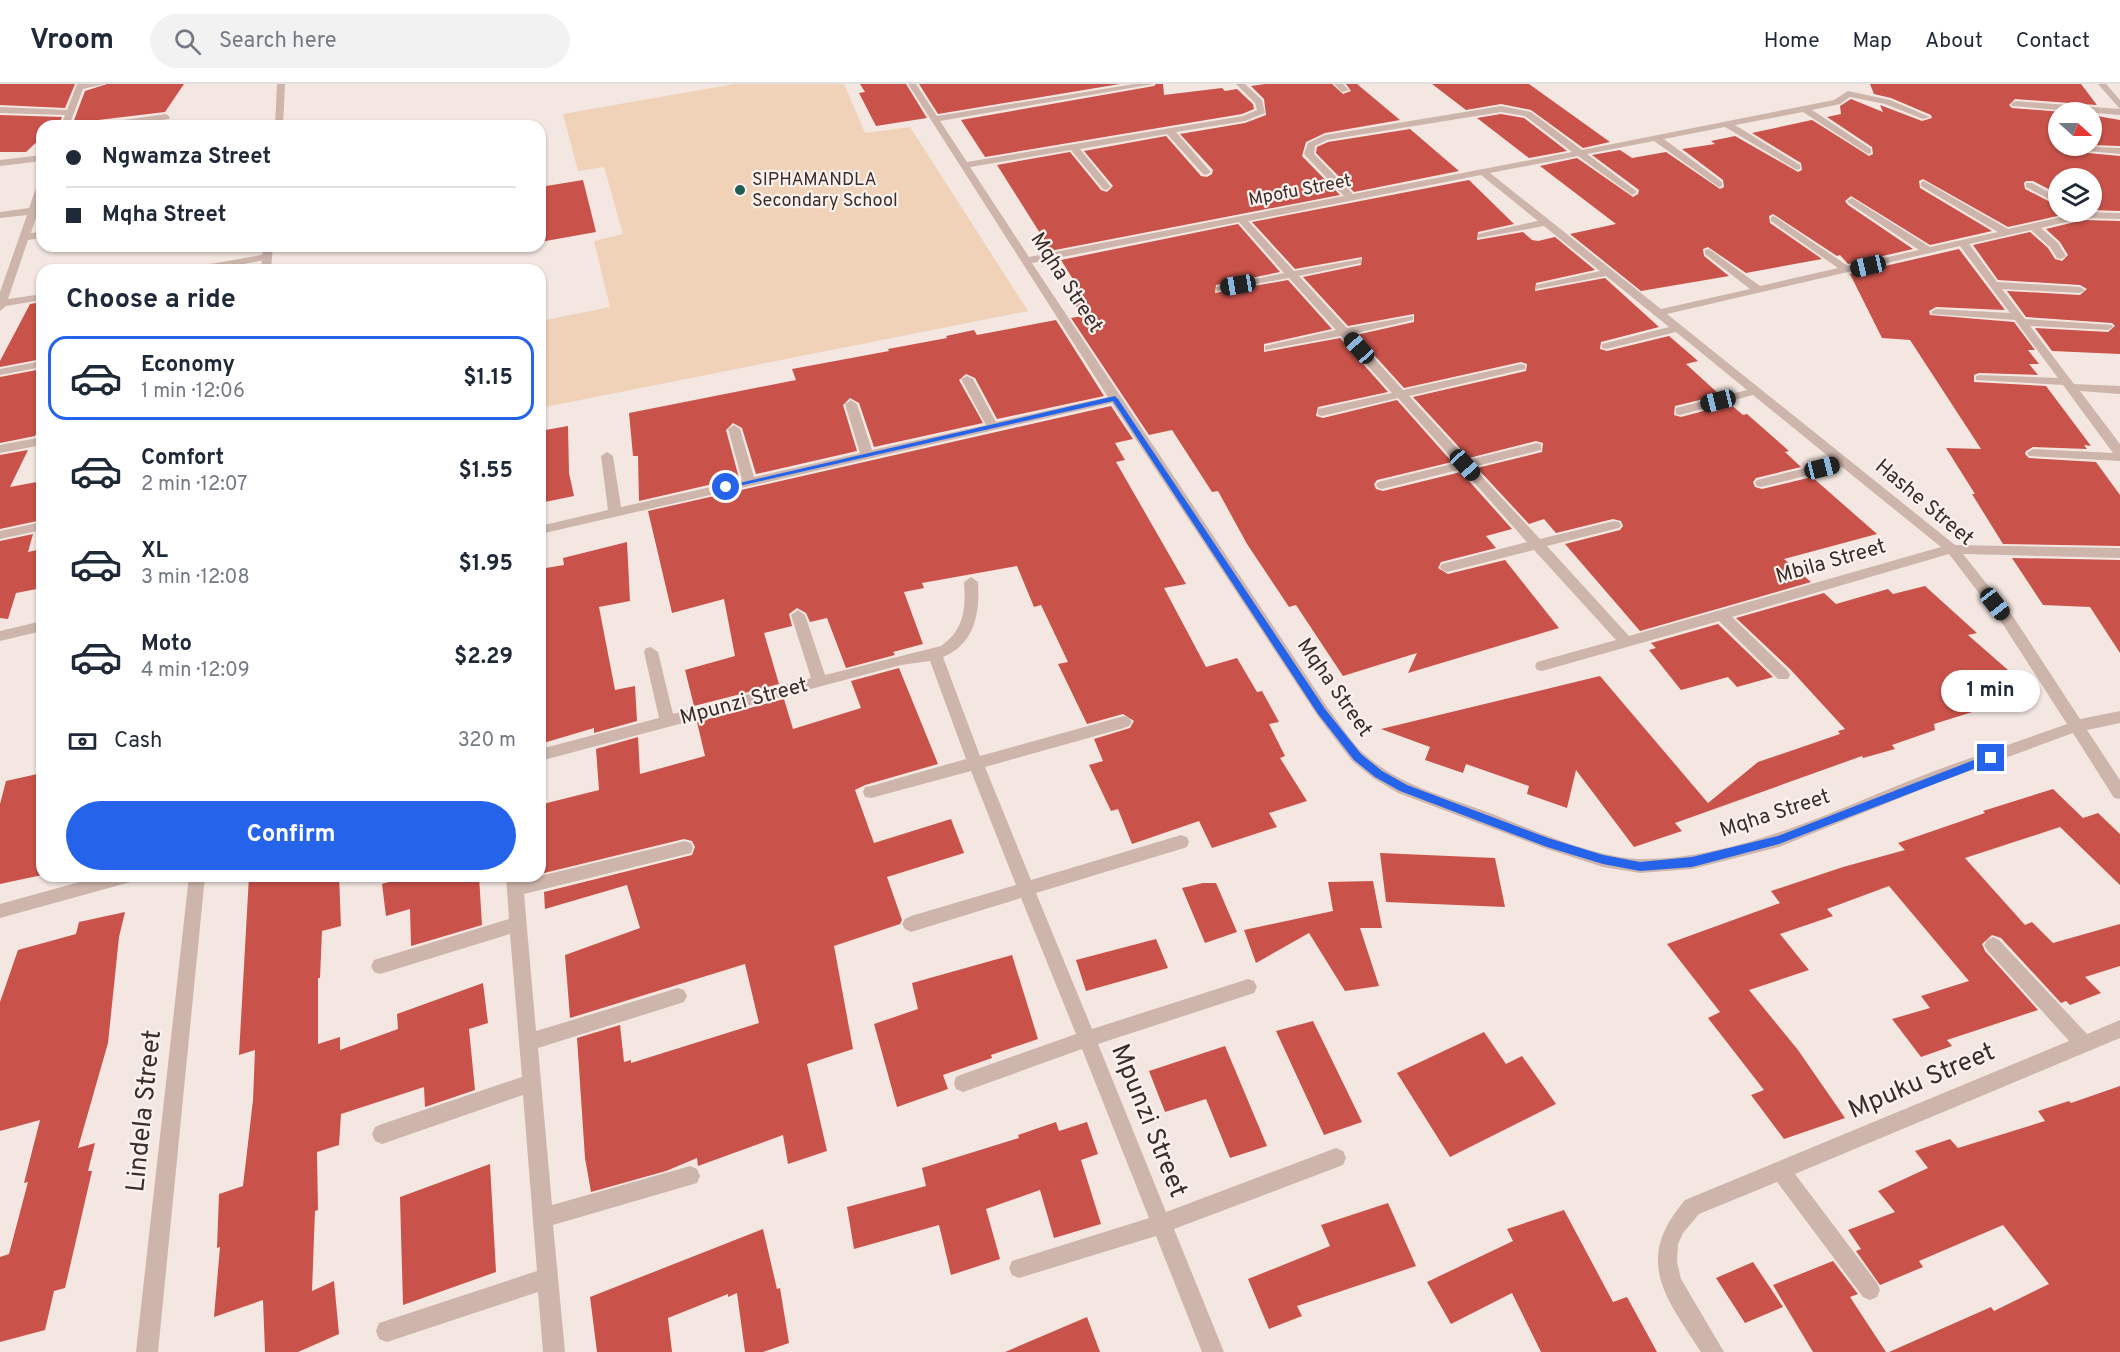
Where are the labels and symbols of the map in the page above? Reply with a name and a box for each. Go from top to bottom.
north arrow [2048,102,2102,156]
place label: SIPHAMANDLA Secondary School [752,169,898,213]
street label: Mpofu Street [1247,170,1353,212]
marker: SIPHAMANDLA Secondary School [733,183,747,197]
street label: Mqha Street [1024,228,1108,338]
car [1848,253,1888,279]
car [1219,273,1257,297]
car [1340,329,1378,367]
car [1698,388,1738,414]
car [1446,446,1484,484]
street label: Hashe Street [1869,454,1979,552]
car [1802,455,1842,481]
route start [712,473,739,500]
street label: Mbila Street [1773,533,1889,591]
car [1977,584,2013,624]
street label: Mqha Street [1290,633,1378,743]
callout: 1 min [1942,671,2040,713]
street label: Mpunzi Street [677,672,811,732]
route end [1977,744,2004,771]
street label: Mqha Street [1716,783,1834,845]
street label: Lindela Street [120,1028,170,1194]
street label: Mpuku Street [1844,1036,2000,1128]
street label: Mpunzi Street [1102,1040,1194,1202]

